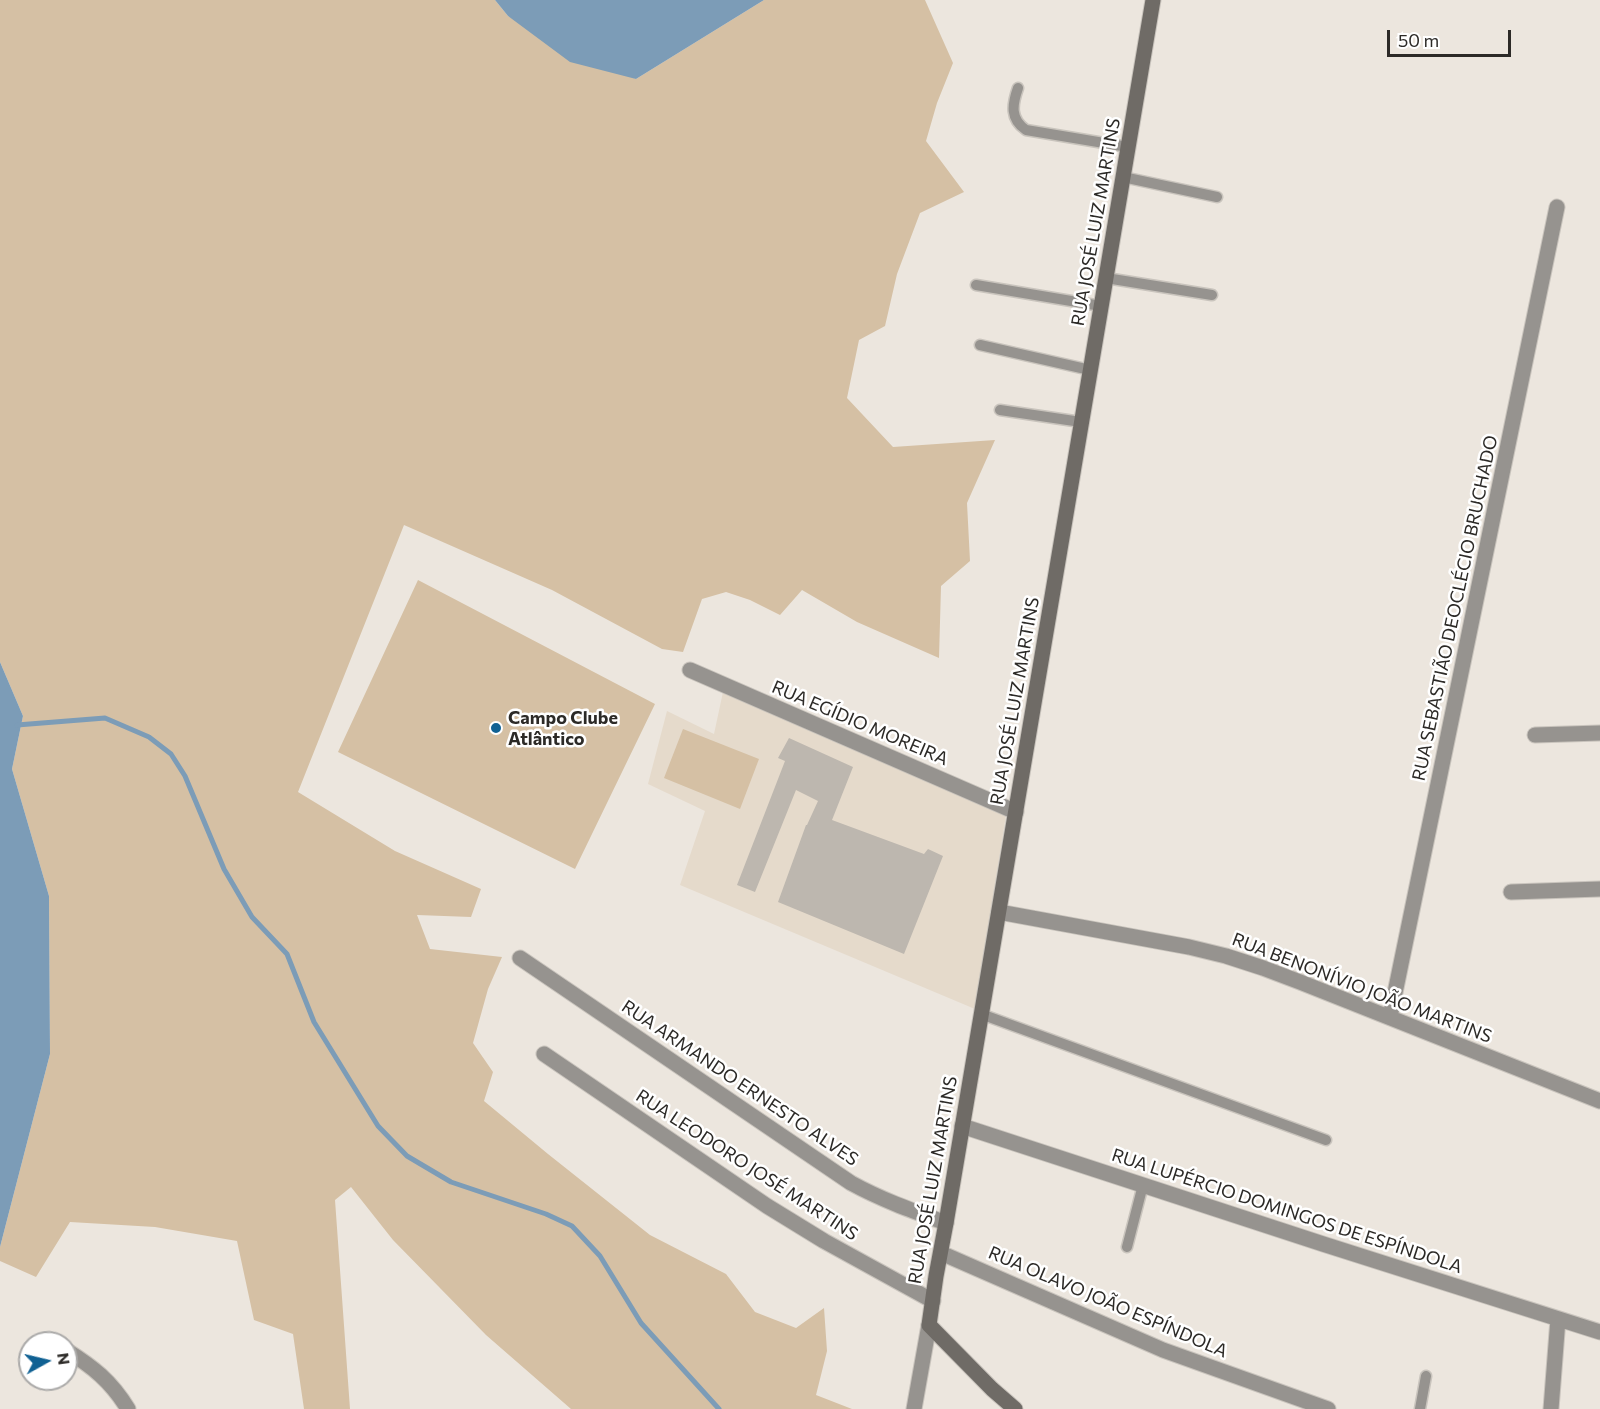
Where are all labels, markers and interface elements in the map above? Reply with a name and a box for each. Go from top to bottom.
scale bar [1390,18,1514,56]
text: 50 m [1398,29,1439,51]
street label: RUA JOSÉ LUIZ MARTINS [1067,116,1125,328]
street label: RUA SEBASTIÃO DEOCLÉCIO BRUCHADO [1408,433,1502,783]
street label: RUA JOSÉ LUIZ MARTINS [986,595,1044,807]
street label: RUA EGÍDIO MOREIRA [769,676,951,770]
place label: Campo Clube Atlântico [508,707,618,750]
marker: Campo Clube Atlântico [489,721,503,735]
street label: RUA BENONÍVIO JOÃO MARTINS [1229,928,1495,1048]
street label: RUA ARMANDO ERNESTO ALVES [618,996,862,1170]
street label: RUA JOSÉ LUIZ MARTINS [904,1074,962,1286]
street label: RUA LEODORO JOSÉ MARTINS [632,1085,862,1245]
street label: RUA LUPÉRCIO DOMINGOS DE ESPÍNDOLA [1109,1144,1465,1278]
street label: RUA OLAVO JOÃO ESPÍNDOLA [985,1242,1231,1362]
north arrow [18,1331,78,1391]
text: N [54,1351,75,1366]

